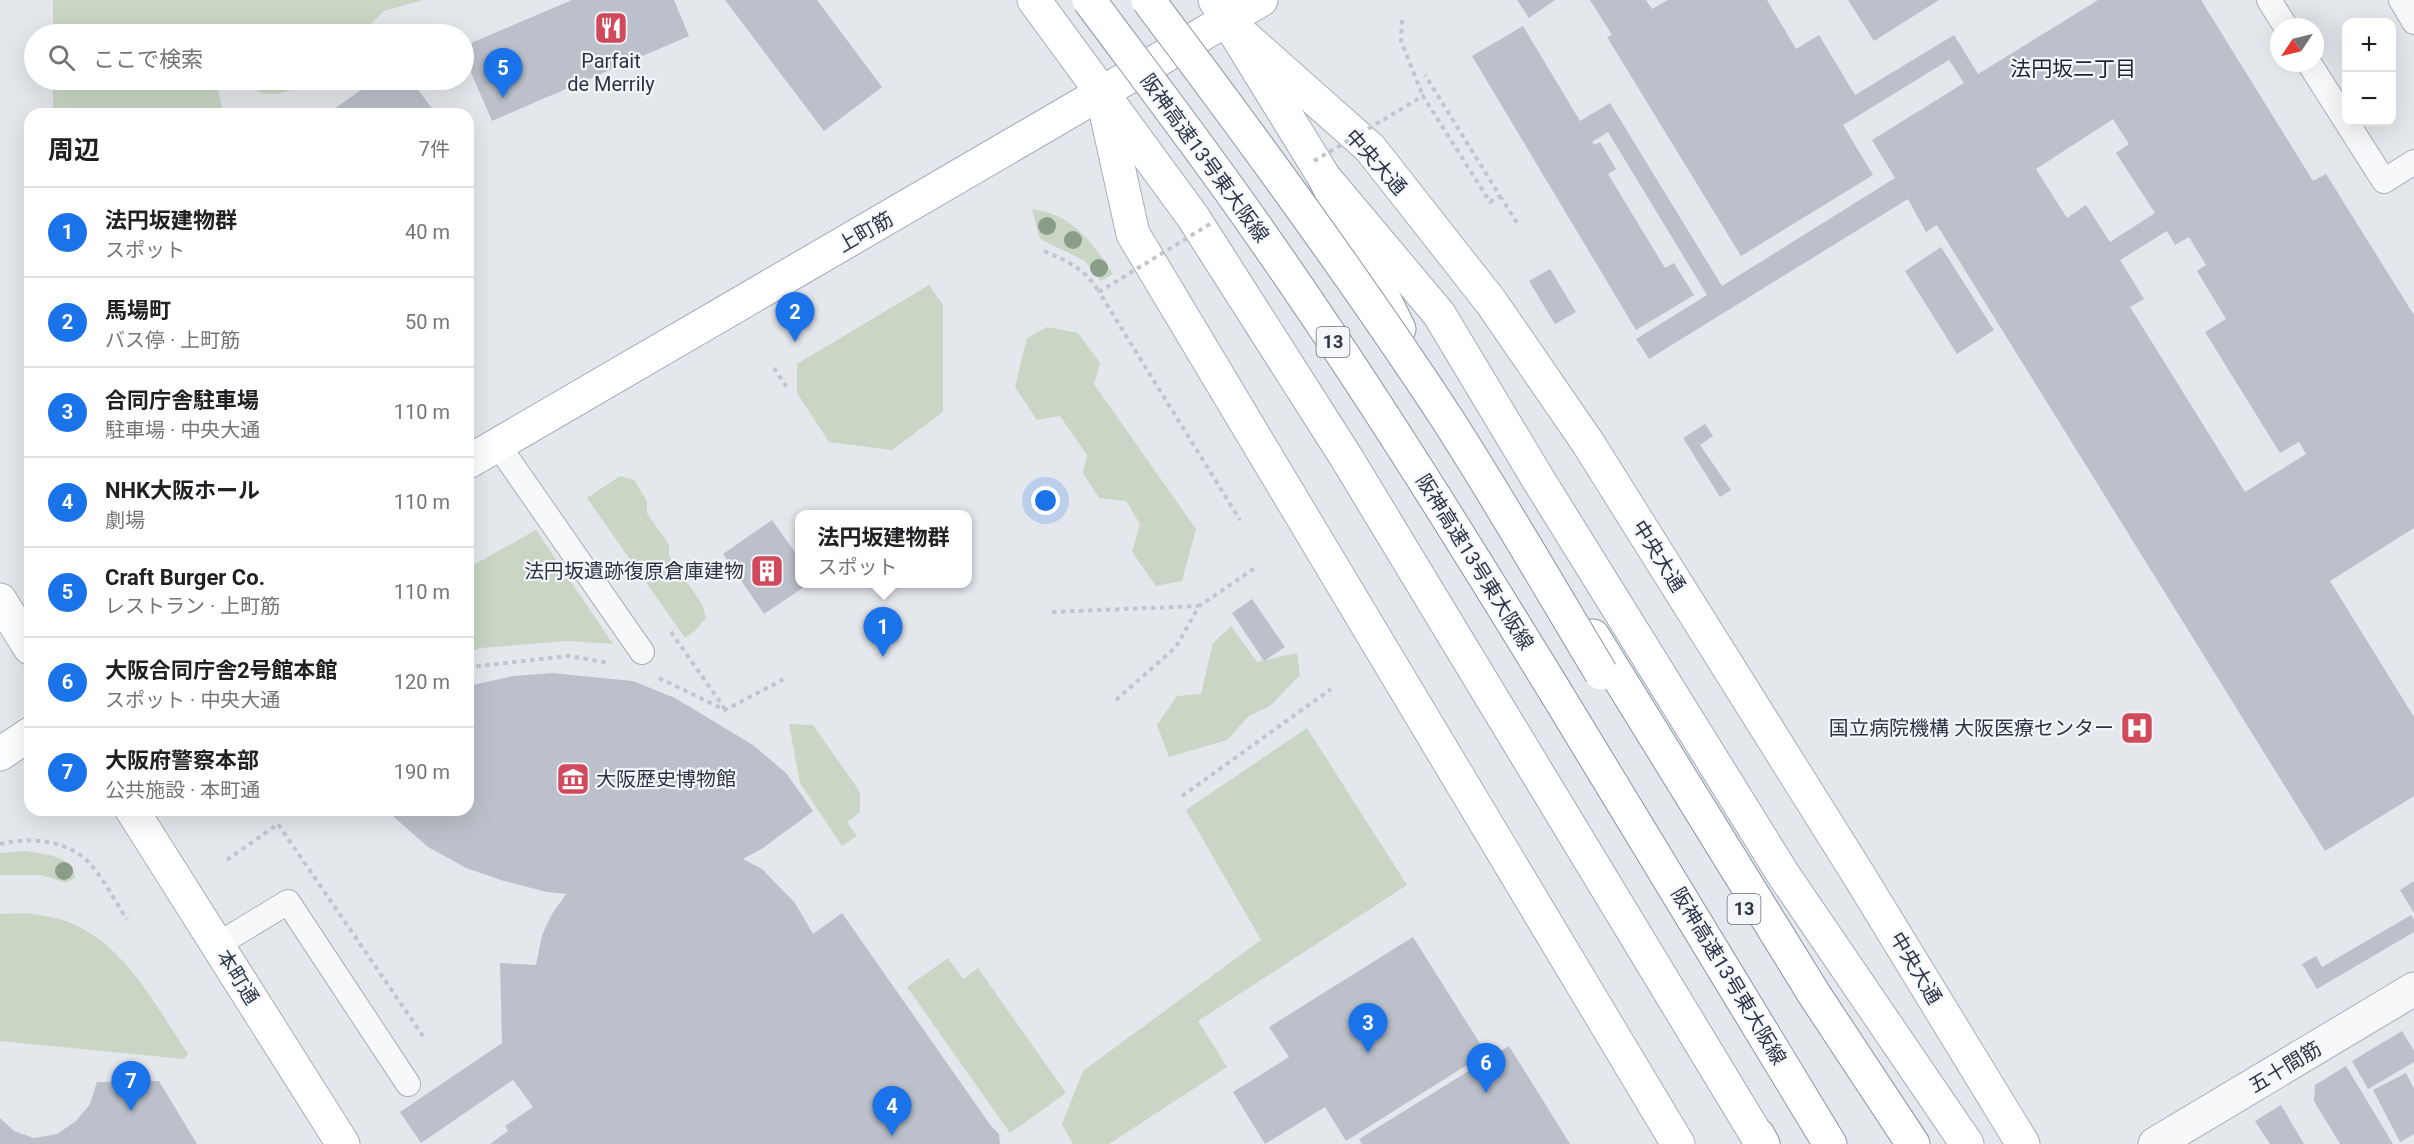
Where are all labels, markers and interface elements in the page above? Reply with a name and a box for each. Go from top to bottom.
restaurant icon: Parfait de Merrily [593,10,629,46]
north arrow [2270,18,2324,72]
map controls [2342,18,2396,126]
button: + [2342,18,2396,72]
search box [24,24,474,90]
icon: search [45,41,78,74]
text: ここで検索 [93,47,203,72]
pin: 5 [484,48,522,98]
place label: Parfait de Merrily [567,49,655,96]
district label: 法円坂二丁目 [2010,57,2136,81]
street label: 阪神高速13号東大阪線 [1136,69,1274,247]
button: − [2342,72,2396,126]
street label: 中央大通 [1340,124,1412,200]
text: 周辺 [48,135,100,165]
text: 7件 [419,137,450,161]
street label: 上町筋 [833,207,897,257]
text: 法円坂建物群 [105,208,237,233]
text: 1 [62,220,73,244]
text: 40 m [405,220,450,244]
text: スポット [105,238,185,262]
pin: 2 [776,292,814,342]
text: 馬場町 [105,298,171,323]
text: 2 [62,310,73,334]
text: 50 m [405,310,450,334]
road number: 13 [1316,327,1350,357]
text: バス停 · 上町筋 [105,328,240,352]
text: 合同庁舎駐車場 [105,388,259,413]
text: 3 [62,400,73,424]
text: 110 m [394,400,450,424]
text: 駐車場 · 中央大通 [105,418,260,442]
street label: 阪神高速13号東大阪線 [1411,470,1539,654]
text: NHK大阪ホール [105,478,260,503]
your location [1031,486,1060,515]
text: 4 [62,490,73,514]
text: 110 m [394,490,450,514]
text: 劇場 [105,508,145,532]
popup [795,510,972,588]
street label: 中央大通 [1628,516,1690,596]
text: 法円坂建物群 [817,525,950,550]
building icon: 法円坂遺跡復原倉庫建物 [749,553,785,589]
text: スポット [817,555,897,579]
place label: 法円坂遺跡復原倉庫建物 [524,559,744,583]
text: Craft Burger Co. [105,565,265,590]
text: 5 [62,580,73,604]
text: 110 m [394,580,450,604]
text: レストラン · 上町筋 [105,594,280,618]
pin: 1 [864,608,902,657]
text: 大阪合同庁舎2号館本館 [105,658,338,683]
text: 6 [62,670,73,694]
text: 120 m [394,670,450,694]
text: スポット · 中央大通 [105,688,280,712]
hospital icon: 国立病院機構 大阪医療センター [2119,710,2155,746]
place label: 国立病院機構 大阪医療センター [1829,716,2114,740]
text: 大阪府警察本部 [105,748,259,773]
text: 7 [62,760,73,784]
text: 190 m [394,760,450,784]
museum icon: 大阪歴史博物館 [555,761,591,797]
place label: 大阪歴史博物館 [596,767,736,791]
text: 公共施設 · 本町通 [105,778,260,802]
street label: 阪神高速13号東大阪線 [1667,883,1791,1069]
road number: 13 [1728,894,1760,924]
street label: 中央大通 [1885,928,1947,1008]
street label: 本町通 [212,945,264,1009]
pin: 3 [1348,1004,1388,1053]
street label: 五十間筋 [2245,1036,2325,1098]
pin: 6 [1466,1044,1506,1093]
pin: 7 [112,1062,150,1111]
pin: 4 [872,1086,912,1136]

